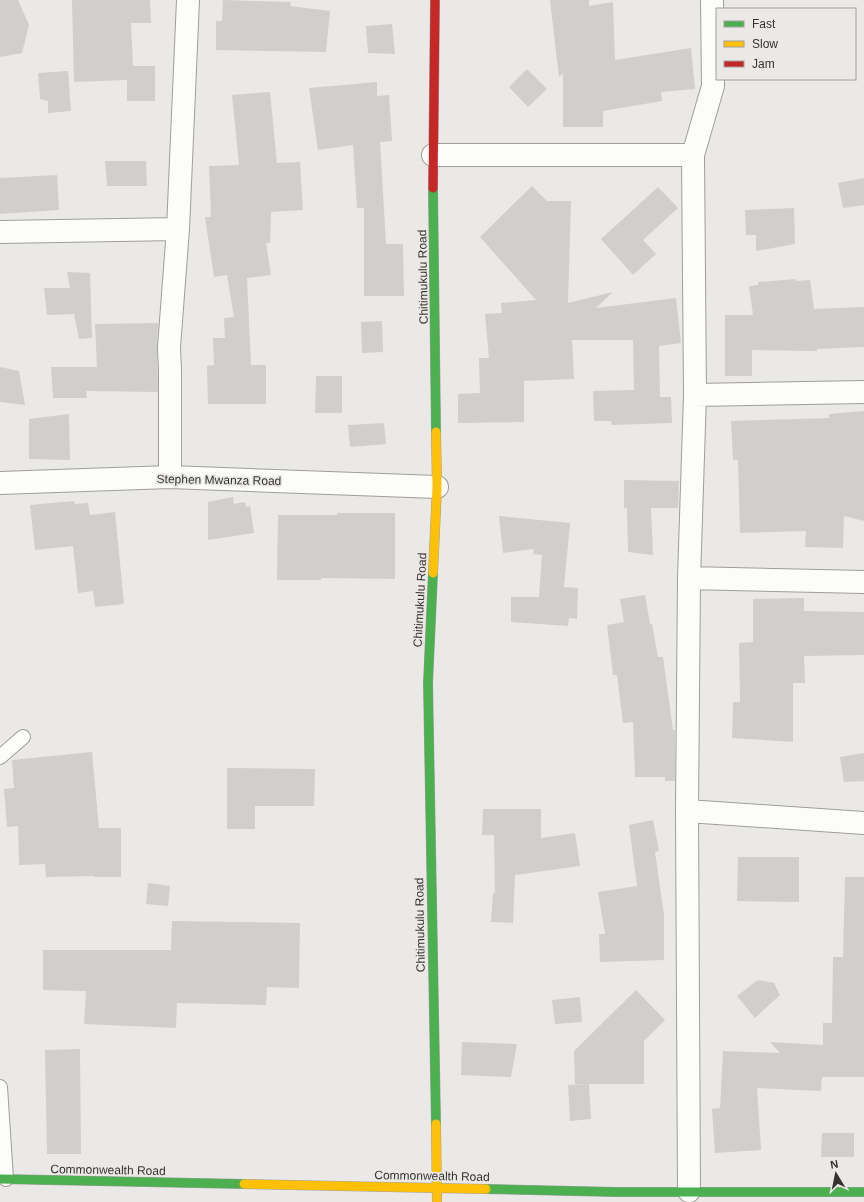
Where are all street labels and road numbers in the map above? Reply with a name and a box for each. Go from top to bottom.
street label: Chitimukulu Road [415,230,431,324]
street label: Stephen Mwanza Road [157,472,281,488]
street label: Chitimukulu Road [411,552,429,648]
street label: Chitimukulu Road [412,878,428,972]
street label: Commonwealth Road [50,1162,166,1178]
street label: Commonwealth Road [374,1168,490,1184]

